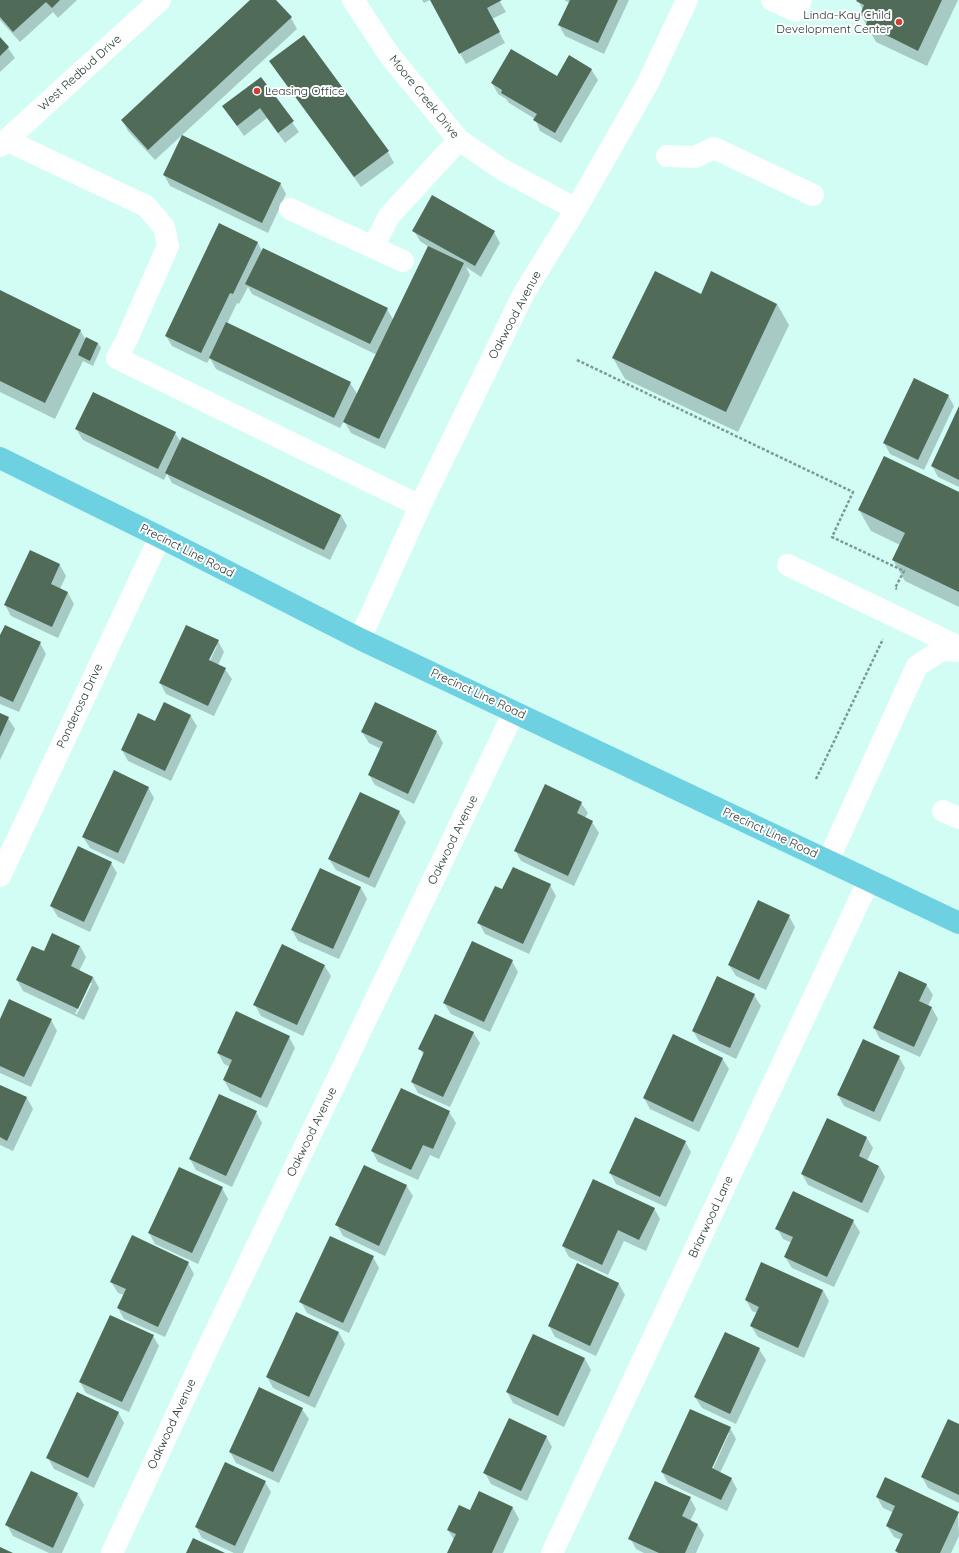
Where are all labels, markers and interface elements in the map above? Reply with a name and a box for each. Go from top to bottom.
place label: Linda-Kay Child Development Center [776,8,891,36]
marker: Linda-Kay Child Development Center [894,17,904,27]
street label: West Redbud Drive [36,32,124,114]
street label: Moore Creek Drive [386,52,462,142]
place label: Leasing Office [265,84,345,98]
marker: Leasing Office [252,86,262,96]
street label: Oakwood Avenue [486,268,544,362]
street label: Precinct Line Road [138,521,236,581]
street label: Ponderosa Drive [54,661,106,751]
street label: Precinct Line Road [428,666,528,722]
street label: Oakwood Avenue [425,793,481,887]
street label: Precinct Line Road [720,805,820,861]
street label: Oakwood Avenue [284,1085,340,1179]
street label: Briarwood Lane [686,1174,736,1260]
street label: Oakwood Avenue [145,1377,199,1471]

